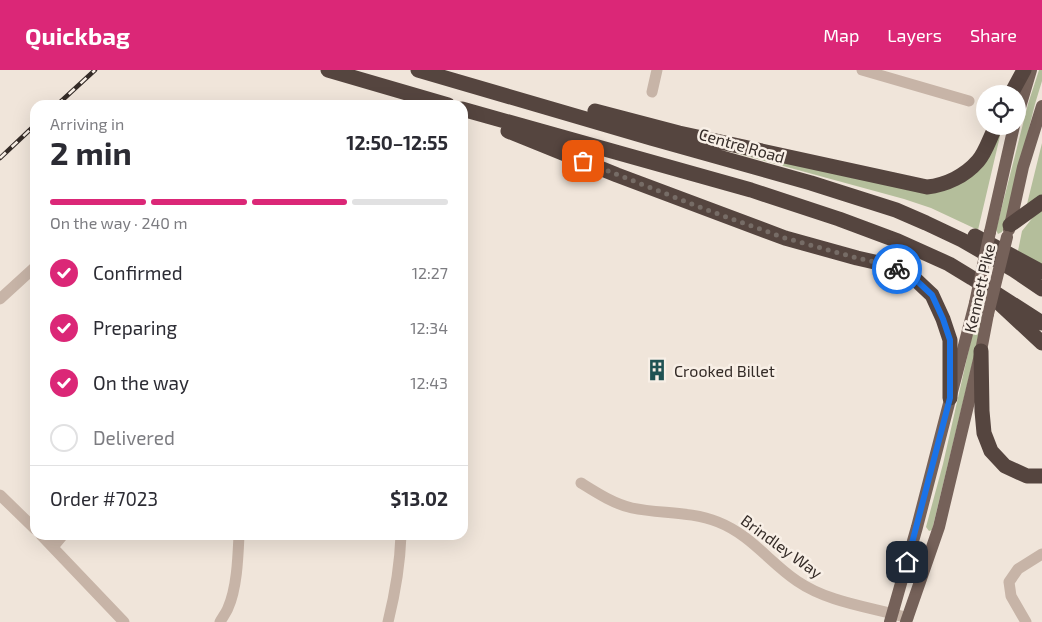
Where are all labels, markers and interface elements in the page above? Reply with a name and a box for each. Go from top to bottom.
text: Quickbag [25,21,130,50]
text: Map [823,24,859,46]
text: Layers [887,24,942,46]
text: Share [970,24,1017,46]
map controls [976,85,1026,135]
button: locate [976,85,1026,135]
text: Arriving in [50,114,124,133]
street label: Centre Road [697,124,787,166]
text: 12:50–12:55 [346,131,448,154]
text: 2 min [50,133,132,171]
pin [562,140,604,182]
icon: bag [569,147,597,175]
text: On the way · 240 m [50,213,188,232]
street label: Kennett Pike [960,242,998,334]
courier [872,244,922,294]
icon: bike [883,255,911,283]
icon: check [50,259,78,287]
text: Confirmed [93,261,183,284]
text: 12:27 [412,263,448,282]
icon: check [50,314,78,342]
text: Preparing [93,316,177,339]
text: 12:34 [410,318,448,337]
building icon: Crooked Billet [644,357,670,383]
place label: Crooked Billet [674,361,775,380]
icon: check [50,369,78,397]
text: On the way [93,371,189,394]
text: 12:43 [410,373,448,392]
text: Delivered [93,426,175,449]
text: Order #7023 [50,487,158,510]
text: $13.02 [390,487,448,510]
street label: Brindley Way [738,510,827,582]
pin [886,541,928,583]
icon: home [893,548,921,576]

